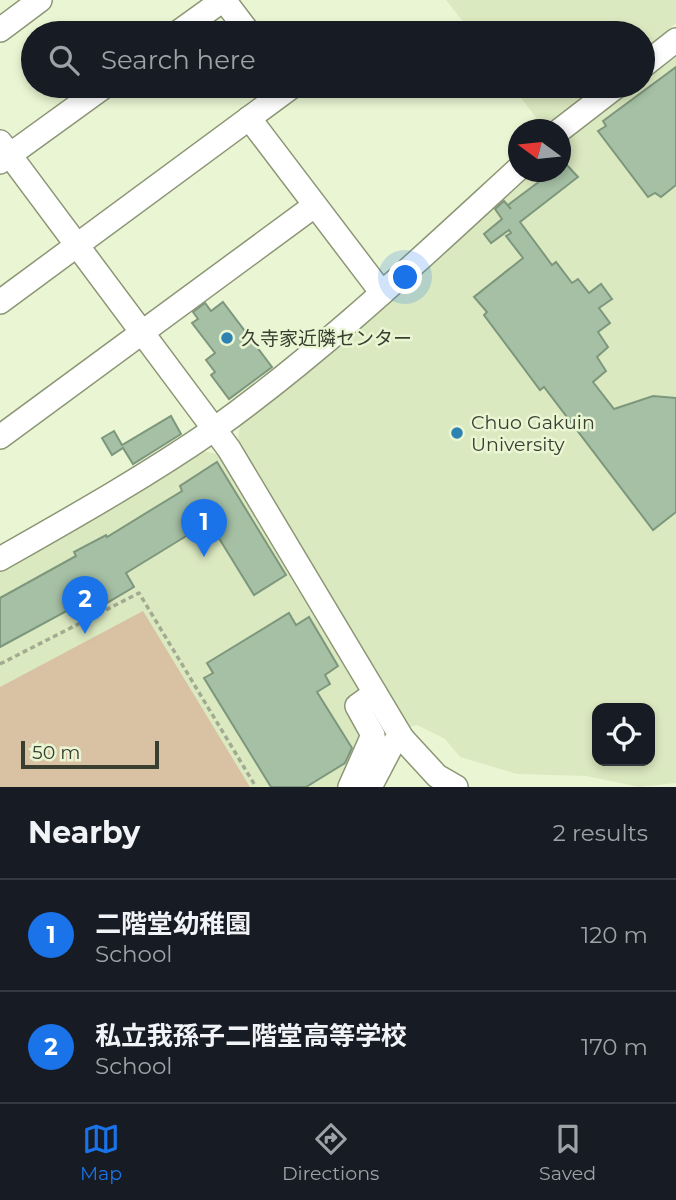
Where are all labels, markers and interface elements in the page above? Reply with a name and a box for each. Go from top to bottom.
search box [21,21,655,98]
icon: search [45,41,83,79]
text: Search here [101,44,256,76]
north arrow [508,119,571,182]
your location [388,260,422,294]
place label: 久寺家近隣センター [241,327,412,350]
marker: 久寺家近隣センター [219,330,235,346]
place label: Chuo Gakuin University [471,411,595,456]
marker: Chuo Gakuin University [449,425,465,441]
pin: 1 [181,499,227,557]
pin: 2 [62,576,108,634]
map controls [592,703,655,766]
button: locate [592,703,655,766]
scale bar [21,738,159,770]
text: 50 m [32,741,80,764]
text: Nearby [28,814,140,851]
text: 2 results [553,819,648,847]
text: 二階堂幼稚園 [95,908,251,940]
text: 1 [46,921,56,949]
text: 120 m [581,921,648,949]
text: School [95,940,173,968]
text: 私立我孫子二階堂高等学校 [95,1020,407,1052]
text: 2 [44,1033,58,1061]
text: 170 m [581,1033,648,1061]
text: School [95,1052,173,1080]
tab: Map [80,1120,122,1185]
tab: Directions [282,1120,379,1185]
tab: Saved [539,1120,596,1185]

